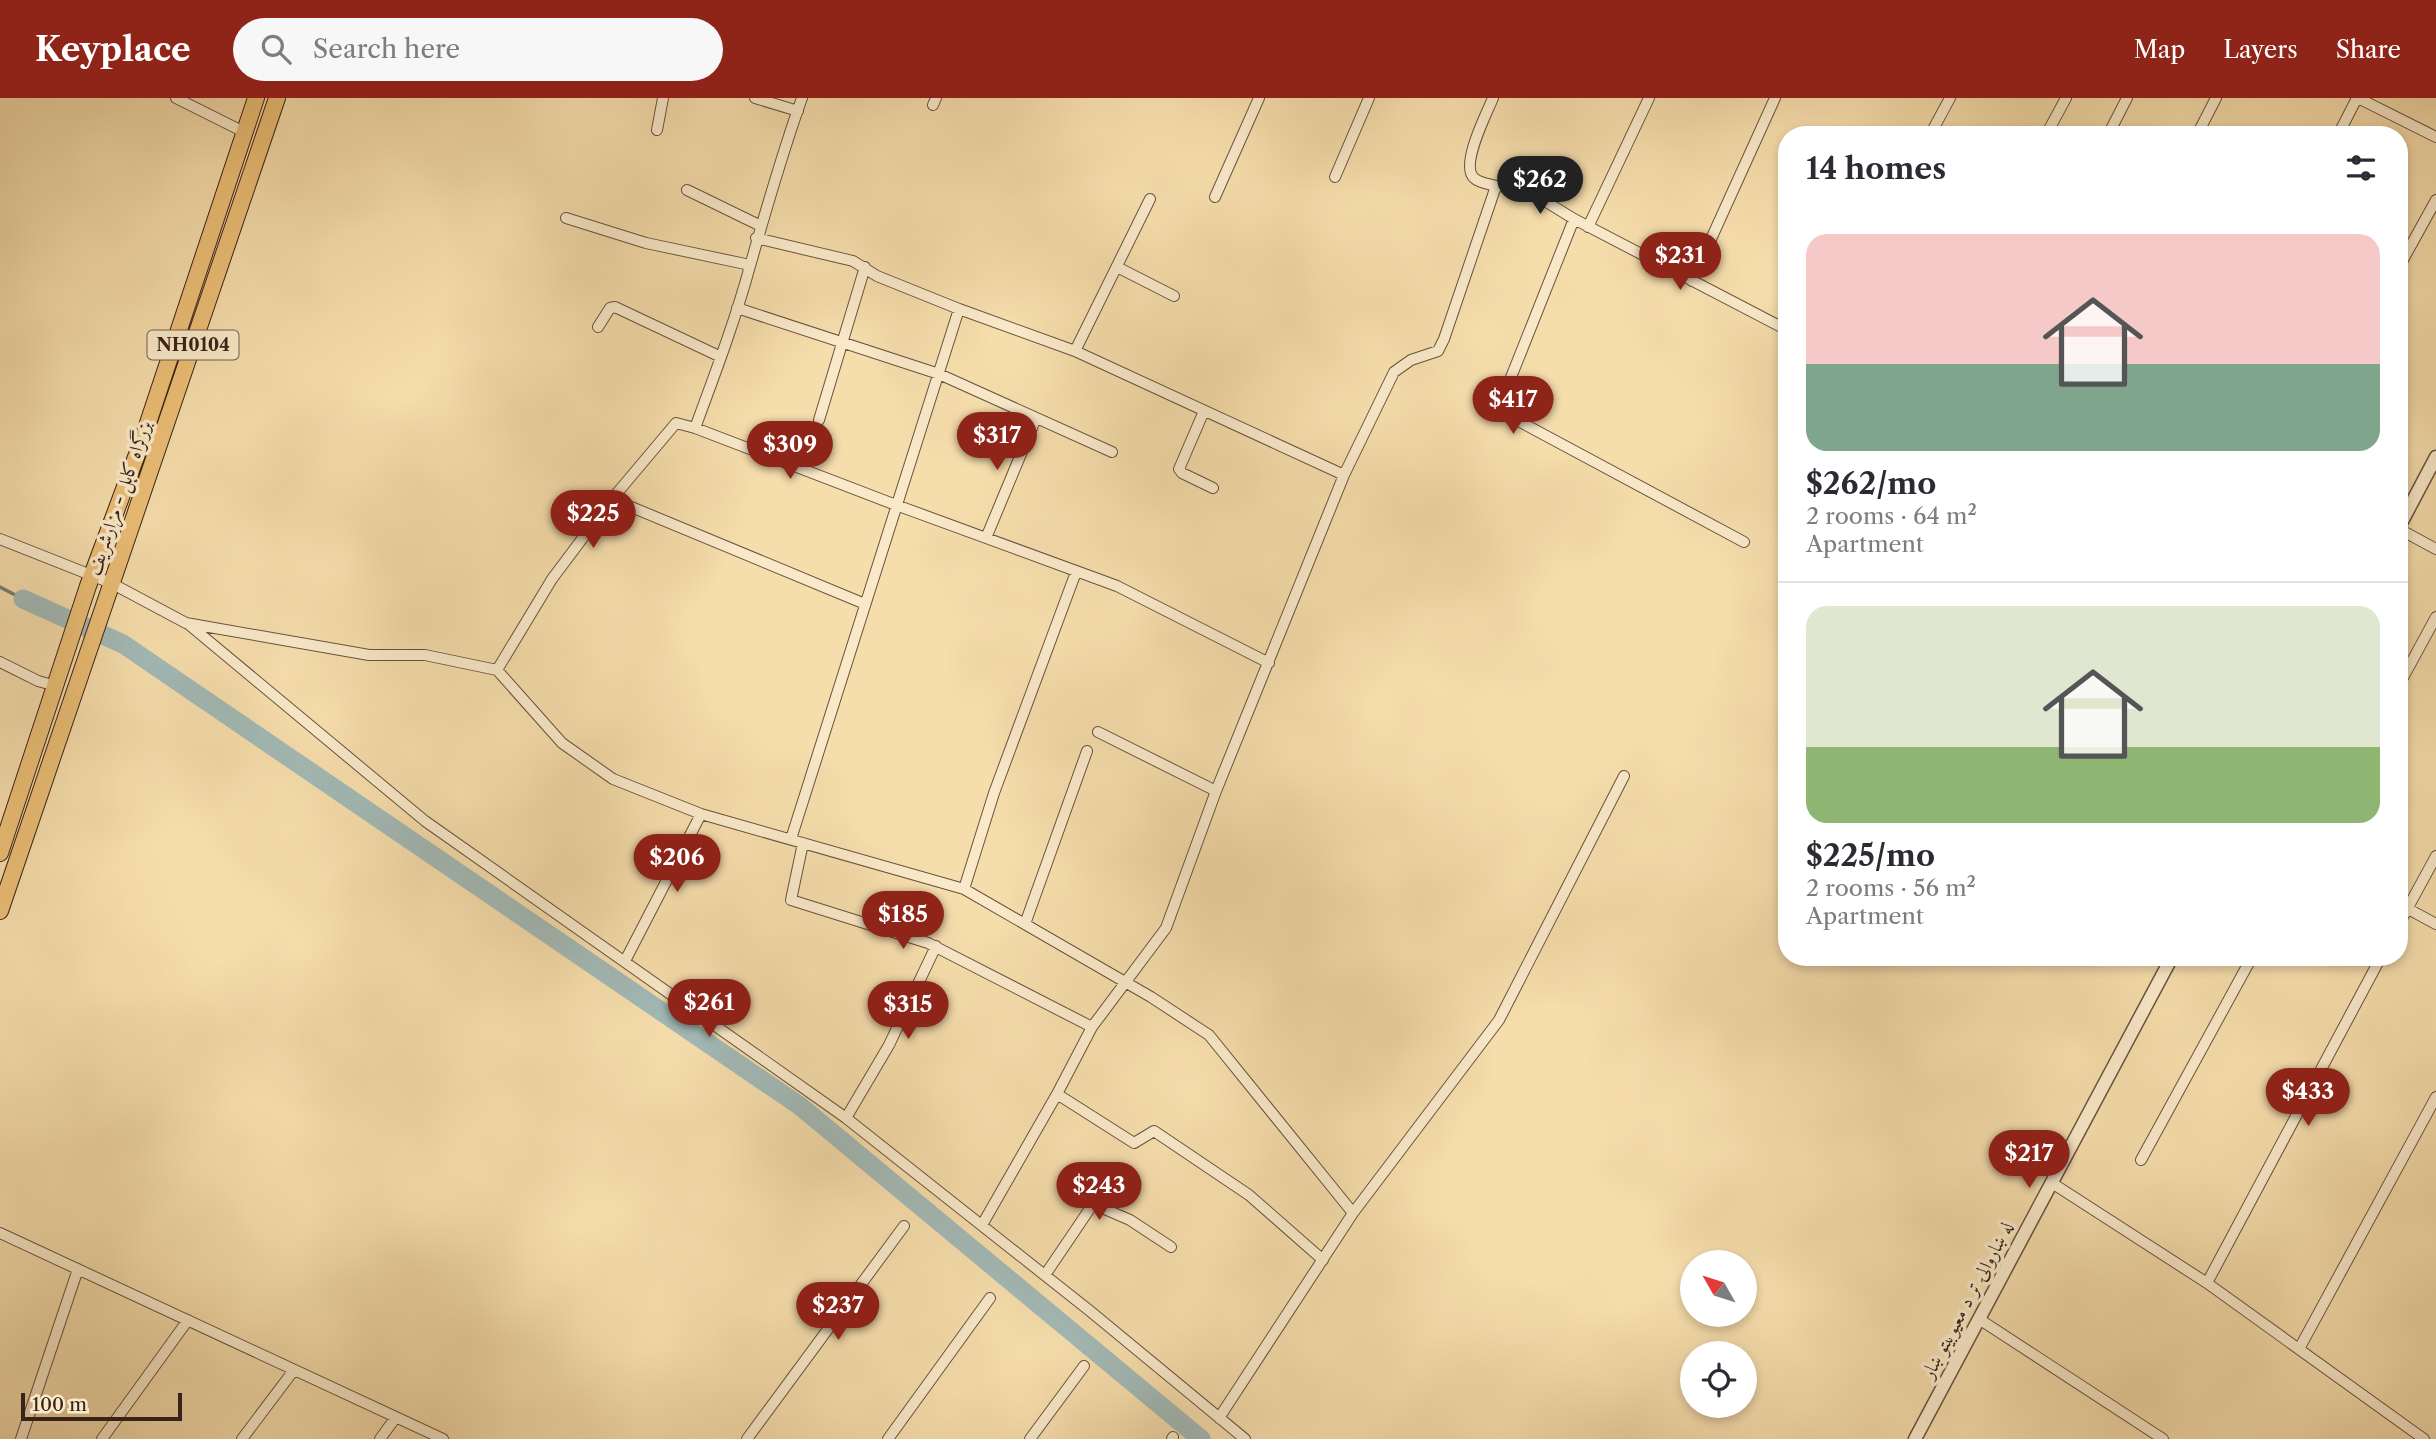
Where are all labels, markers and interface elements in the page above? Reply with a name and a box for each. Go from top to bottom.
search box [233,18,723,81]
text: Keyplace [35,29,191,70]
icon: search [257,30,295,68]
text: Search here [313,33,460,65]
text: Map [2134,35,2185,64]
text: Layers [2223,35,2298,64]
text: Share [2336,35,2401,64]
icon: filters [2342,149,2380,187]
text: 14 homes [1806,150,1946,187]
pin: $262 [1499,156,1581,216]
text: $262 [1513,165,1567,193]
pin: $231 [1639,232,1721,292]
text: $231 [1655,241,1705,269]
icon: home [2030,279,2156,405]
road number: NH0104 [148,330,238,360]
pin: $417 [1472,376,1554,436]
text: $417 [1489,385,1537,413]
pin: $317 [956,412,1038,472]
street label: بزرگراه کابل - مزارشریف [81,417,158,579]
text: $317 [973,421,1021,449]
pin: $309 [749,422,831,481]
text: $309 [763,430,817,458]
text: $262/mo [1806,465,1936,502]
pin: $225 [552,490,634,550]
text: $225 [567,499,619,527]
text: 2 rooms · 64 m² [1806,502,1977,530]
text: Apartment [1806,530,1924,558]
icon: home [2030,651,2156,777]
pin: $206 [636,834,718,894]
text: $225/mo [1806,837,1935,874]
text: $206 [650,843,704,871]
text: 2 rooms · 56 m² [1806,874,1976,902]
pin: $185 [862,892,944,951]
text: $185 [878,900,928,928]
text: Apartment [1806,902,1924,930]
pin: $261 [668,979,750,1039]
pin: $315 [867,982,949,1041]
text: $261 [684,988,734,1016]
text: $315 [884,990,932,1018]
pin: $433 [2267,1068,2349,1128]
text: $433 [2282,1077,2334,1105]
pin: $217 [1988,1130,2070,1190]
text: $217 [2005,1139,2053,1167]
pin: $243 [1058,1162,1140,1222]
text: $243 [1072,1171,1126,1199]
street label: له ښاروالۍ تر د معیوبیتو ښار [1915,1218,2019,1384]
north arrow [1680,1250,1757,1326]
map controls [1680,1250,1757,1418]
pin: $237 [797,1282,879,1342]
text: $237 [812,1291,864,1319]
button: locate [1680,1341,1757,1418]
scale bar [21,1390,182,1422]
text: 100 m [32,1393,87,1416]

